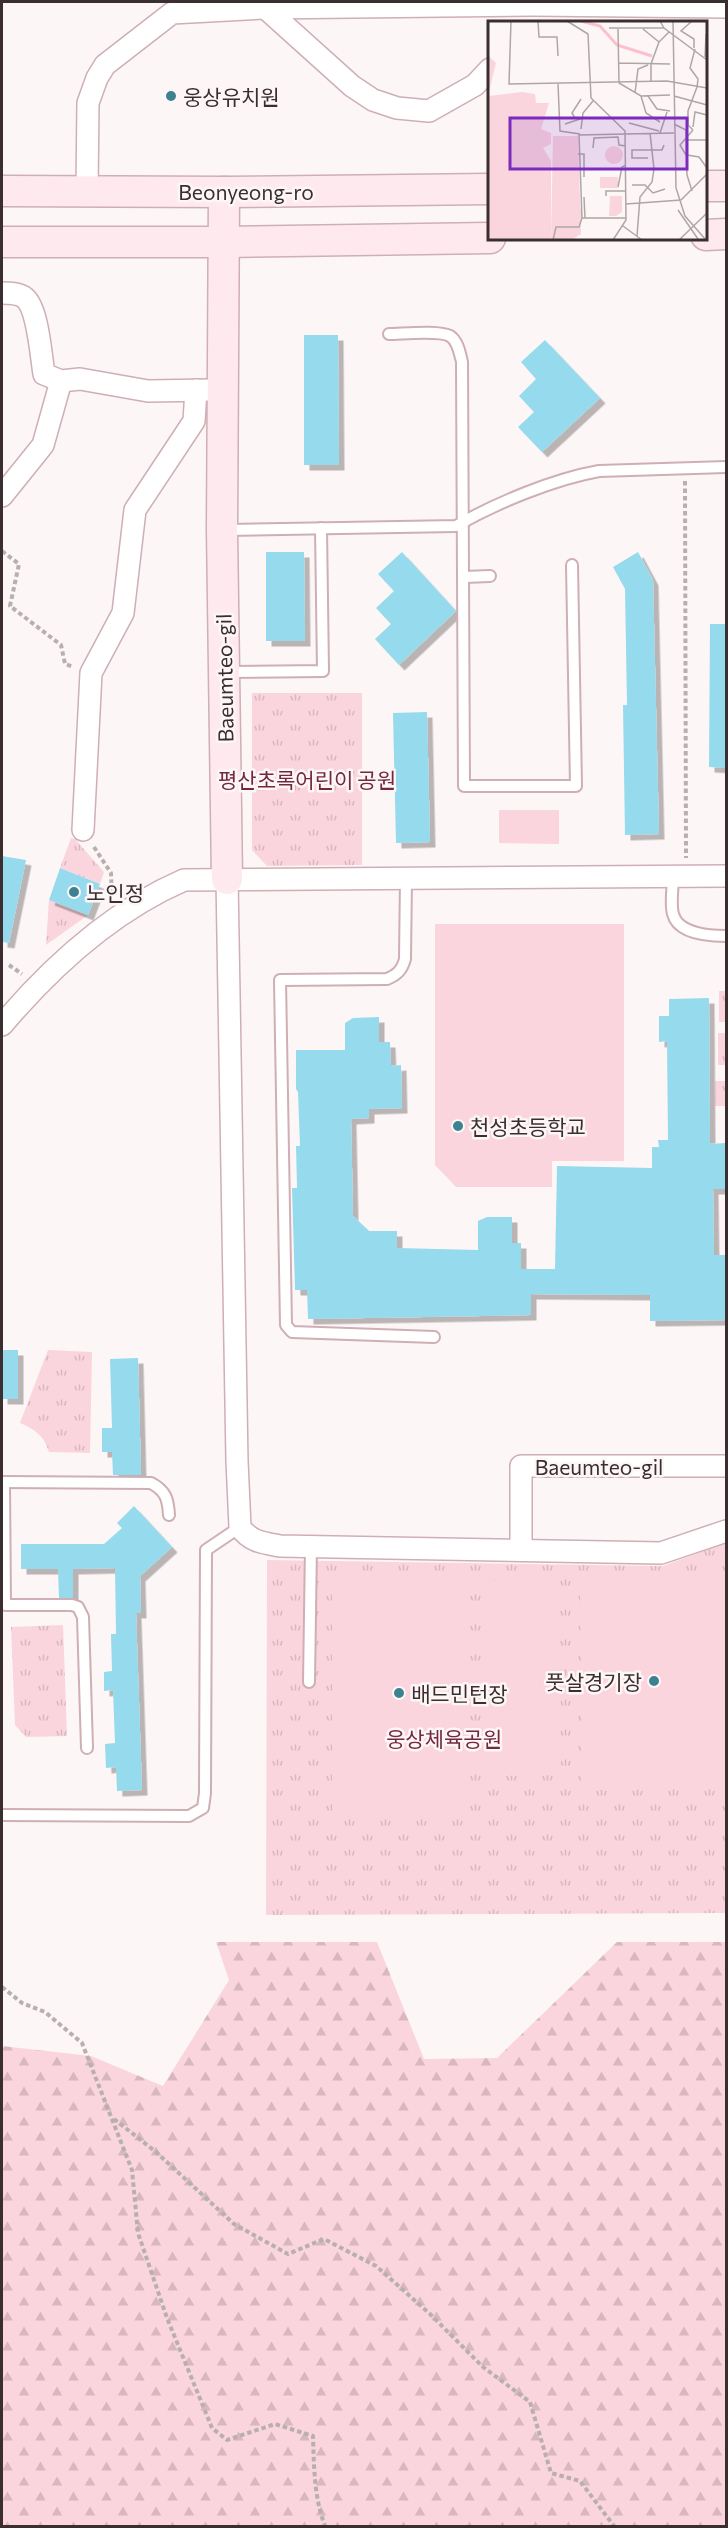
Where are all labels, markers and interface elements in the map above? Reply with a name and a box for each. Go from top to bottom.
inset map [488,21,707,240]
place label: 웅상유치원 [183,84,280,109]
marker: 웅상유치원 [164,89,178,103]
street label: Beonyeong-ro [178,179,314,204]
street label: Baeumteo-gil [210,613,238,743]
park label: 평산초록어린이 공원 [218,767,396,792]
place label: 노인정 [86,880,144,905]
marker: 노인정 [67,885,81,899]
place label: 천성초등학교 [470,1114,586,1139]
marker: 천성초등학교 [451,1119,465,1133]
street label: Baeumteo-gil [535,1454,663,1479]
place label: 풋살경기장 [545,1669,642,1694]
marker: 풋살경기장 [647,1674,661,1688]
place label: 배드민턴장 [411,1681,508,1706]
marker: 배드민턴장 [392,1686,406,1700]
park label: 웅상체육공원 [386,1726,502,1751]

